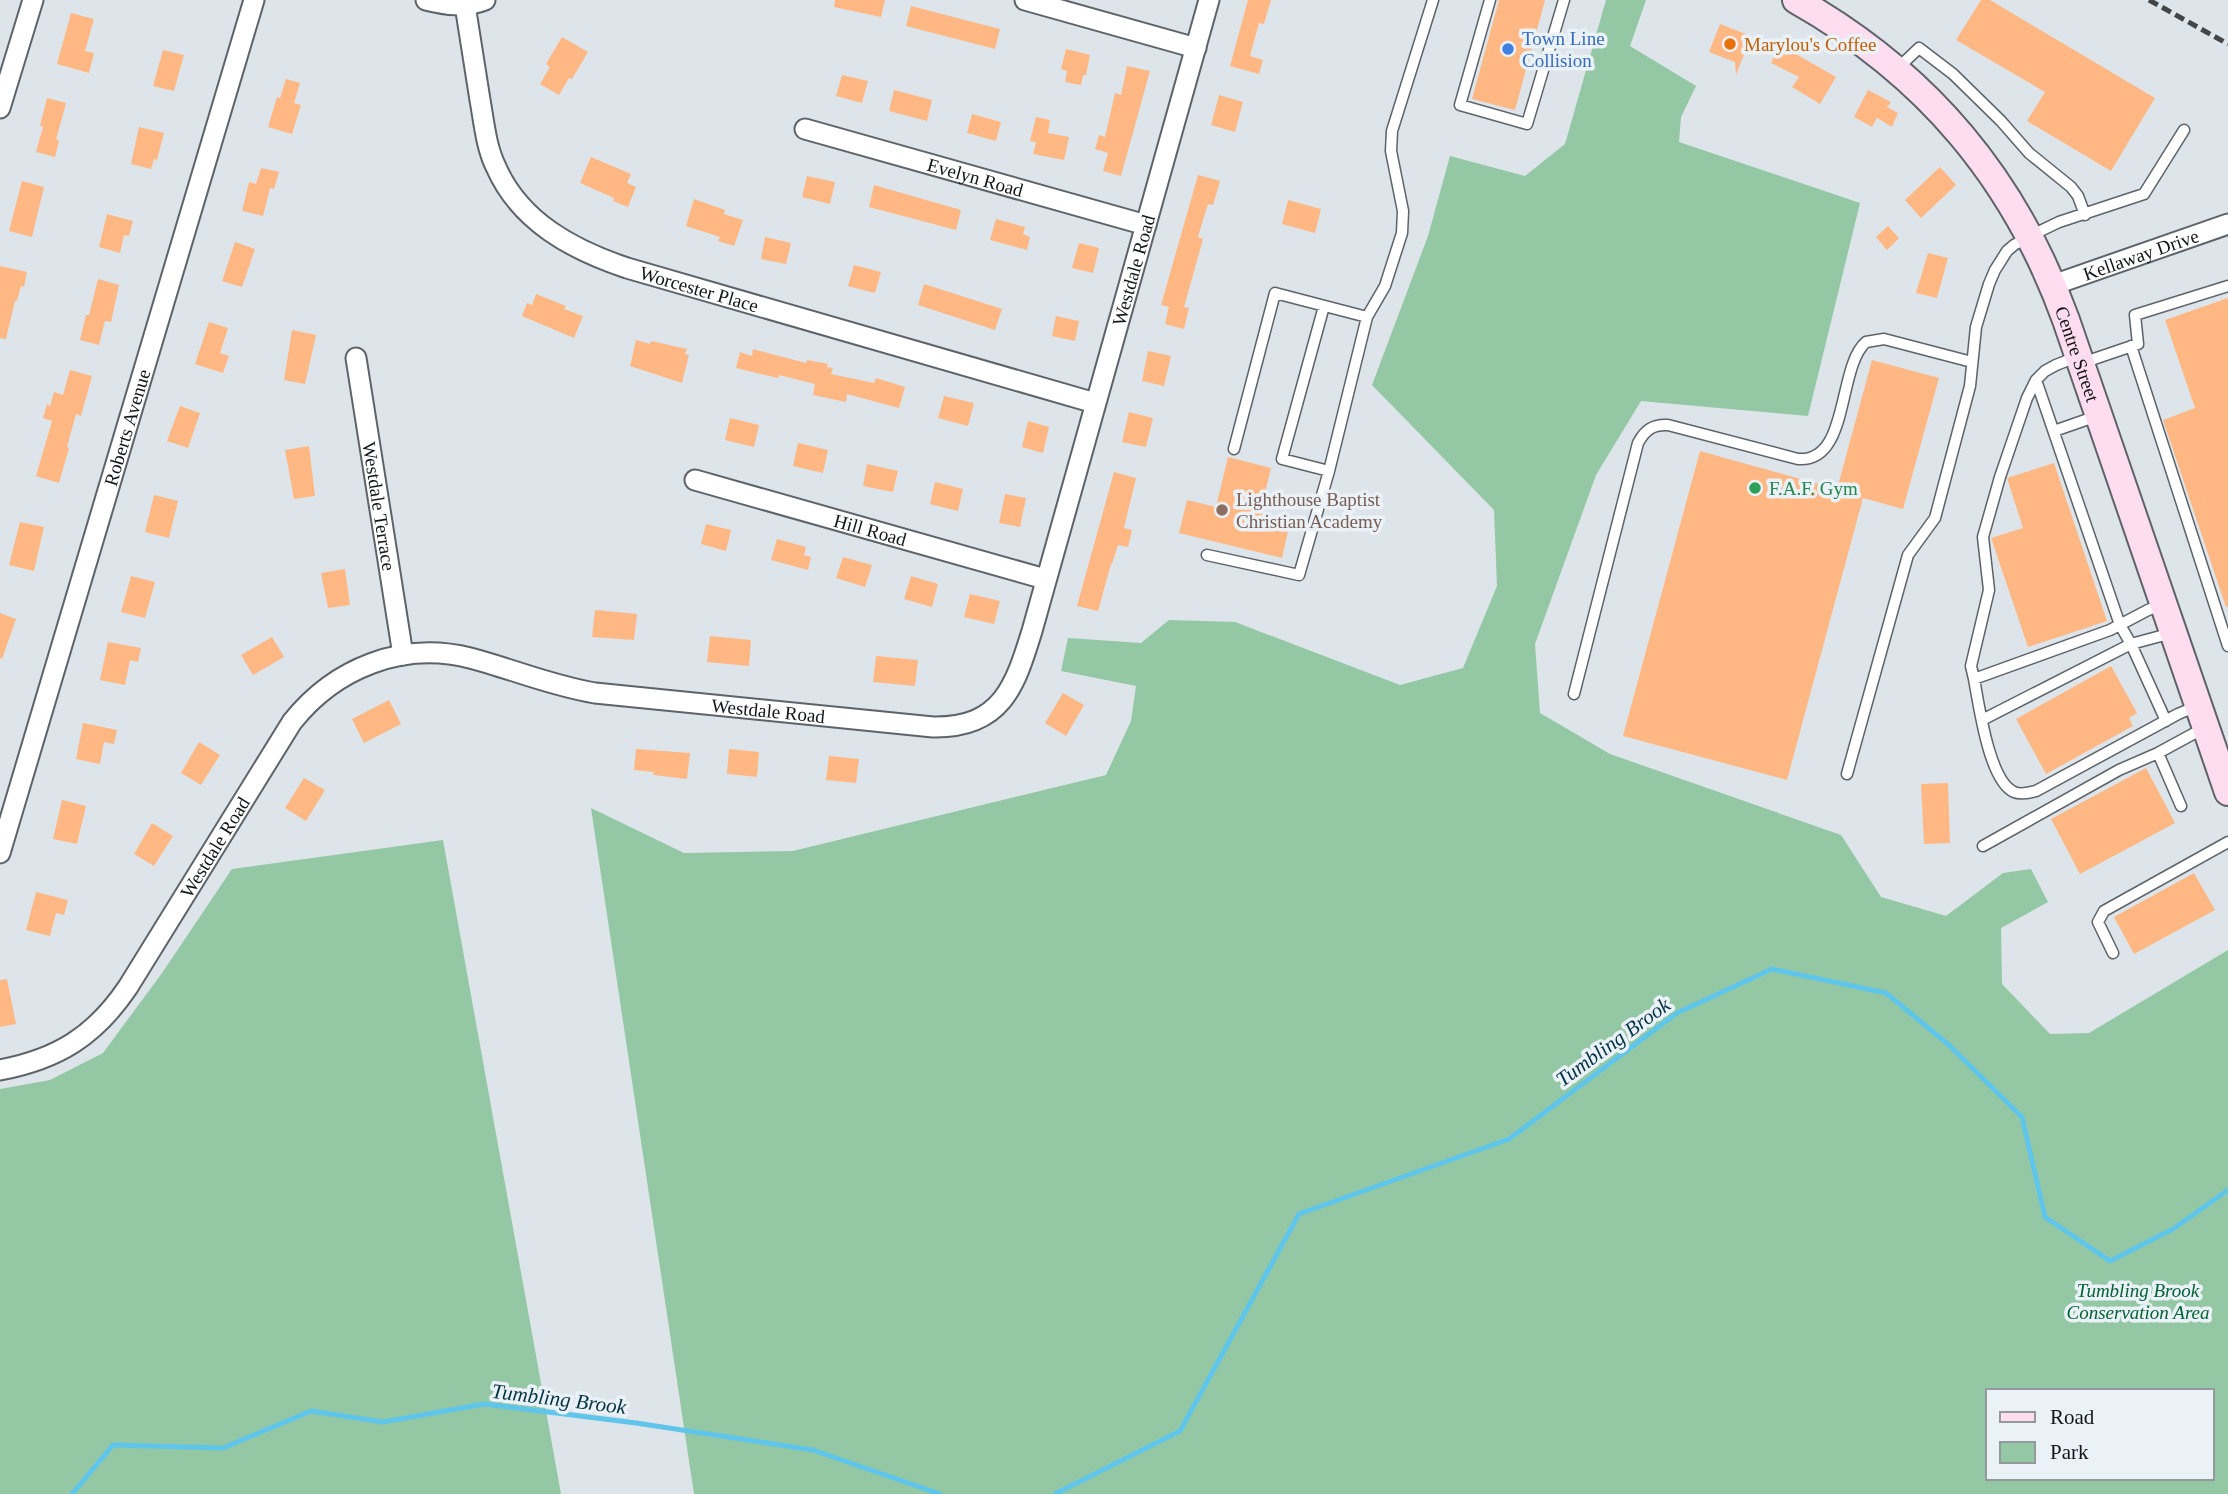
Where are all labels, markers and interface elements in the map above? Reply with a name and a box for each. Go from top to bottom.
place label: Town Line Collision [1522,28,1605,71]
place label: Marylou's Coffee [1744,34,1876,55]
marker: Marylou's Coffee [1722,36,1738,52]
marker: Town Line Collision [1500,41,1516,57]
street label: Evelyn Road [925,153,1026,201]
street label: Westdale Road [1108,212,1159,328]
street label: Kellaway Drive [2080,225,2201,284]
street label: Worcester Place [637,262,761,316]
street label: Centre Street [2051,303,2104,405]
street label: Roberts Avenue [99,367,154,488]
street label: Westdale Terrace [359,440,400,572]
place label: F.A.F. Gym [1769,478,1858,499]
marker: F.A.F. Gym [1747,480,1763,496]
place label: Lighthouse Baptist Christian Academy [1236,489,1383,532]
marker: Lighthouse Baptist Christian Academy [1214,502,1230,518]
street label: Hill Road [831,509,909,550]
street label: Westdale Road [710,694,827,727]
street label: Westdale Road [176,793,254,901]
water label: Tumbling Brook [1551,992,1675,1091]
park label: Tumbling Brook Conservation Area [2066,1280,2210,1323]
water label: Tumbling Brook [490,1379,628,1419]
legend [1986,1389,2214,1480]
text: Road [2050,1405,2095,1429]
text: Park [2050,1440,2089,1464]

